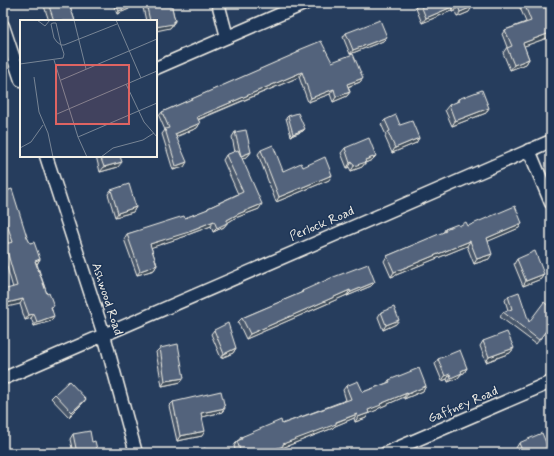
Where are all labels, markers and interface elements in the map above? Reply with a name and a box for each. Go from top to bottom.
inset map [20,20,157,157]
street label: Perlock Road [287,203,357,245]
street label: Ashwood Road [87,260,127,338]
street label: Gaffney Road [425,383,501,427]

